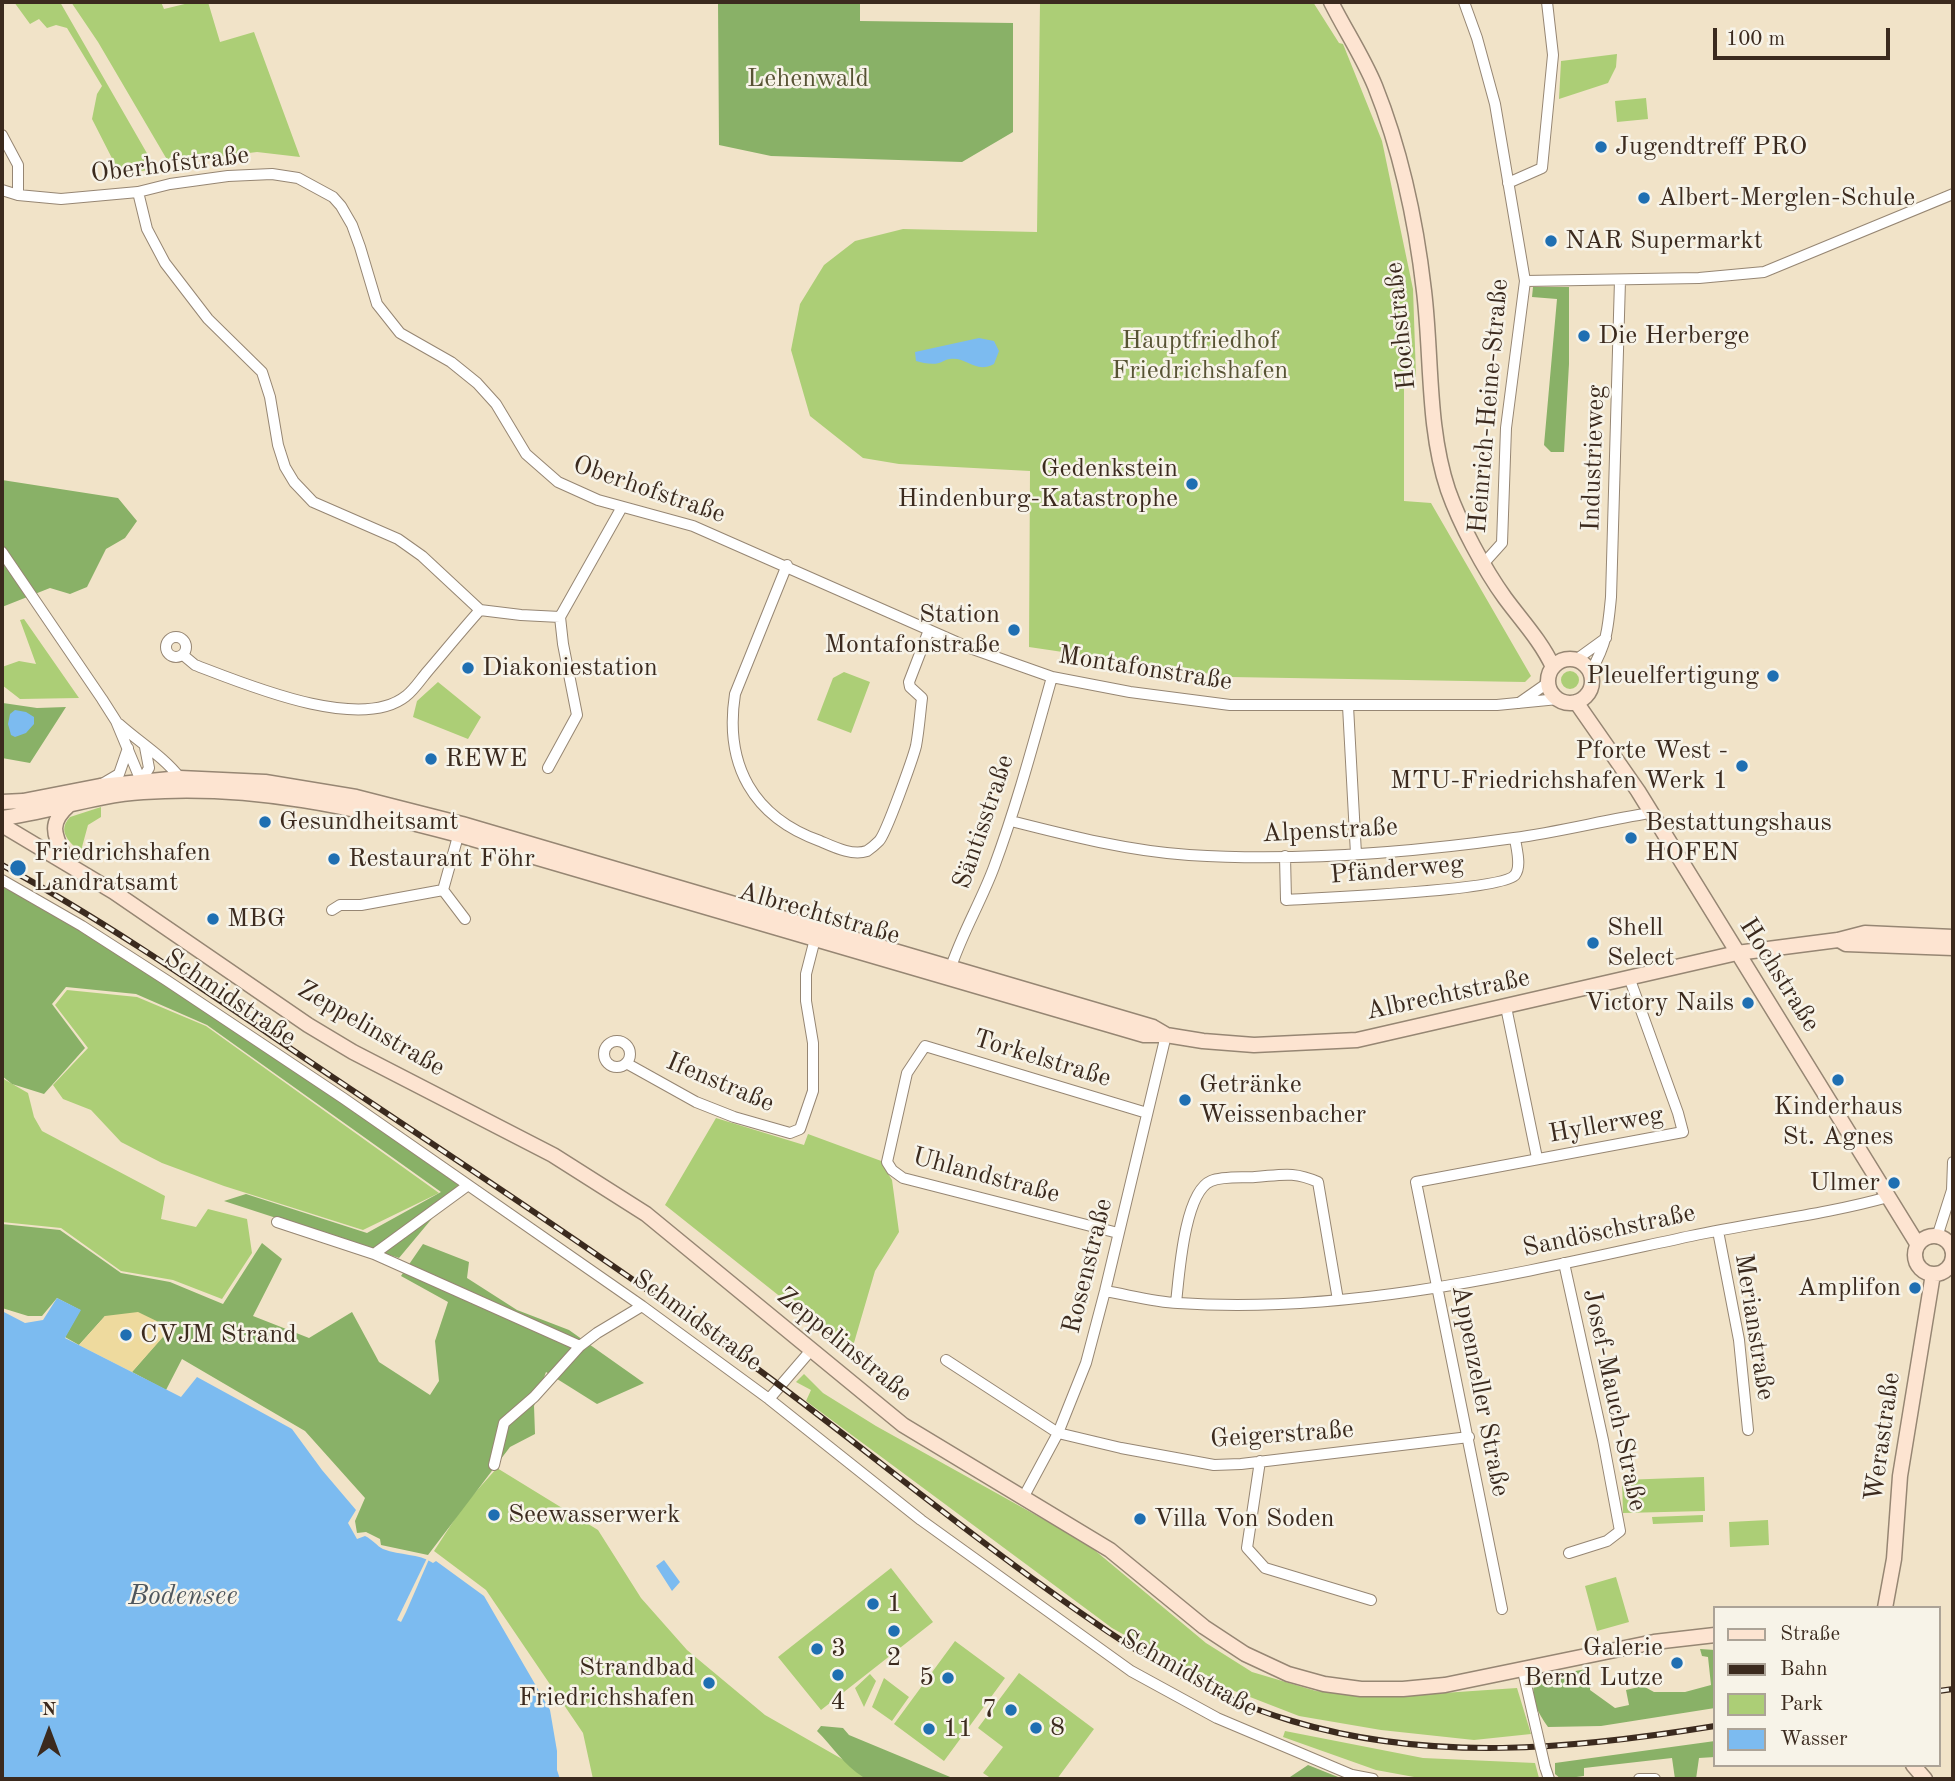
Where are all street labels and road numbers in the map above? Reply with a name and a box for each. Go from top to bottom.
street label: Oberhofstraße [89,140,251,190]
street label: Hochstraße [1379,261,1423,391]
street label: Heinrich-Heine-Straße [1462,277,1516,535]
street label: Industrieweg [1576,384,1612,532]
street label: Oberhofstraße [569,449,729,531]
street label: Montafonstraße [1056,640,1234,698]
street label: Säntisstraße [946,751,1022,893]
street label: Alpenstraße [1261,812,1399,850]
street label: Pfänderweg [1329,849,1465,891]
street label: Albrechtstraße [734,876,904,952]
street label: Hochstraße [1732,912,1826,1038]
street label: Schmidstraße [158,942,302,1054]
street label: Albrechtstraße [1363,962,1533,1028]
street label: Zeppelinstraße [292,974,450,1084]
street label: Torkelstraße [969,1023,1115,1095]
street label: Ifenstraße [661,1046,779,1120]
street label: Hyllerweg [1546,1100,1666,1150]
street label: Uhlandstraße [909,1141,1063,1211]
street label: Rosenstraße [1056,1195,1120,1337]
street label: Sandöschstraße [1520,1197,1698,1265]
street label: Merianstraße [1727,1252,1781,1402]
street label: Schmidstraße [626,1264,768,1378]
street label: Zeppelinstraße [770,1281,918,1409]
street label: Appenzeller Straße [1444,1283,1516,1499]
street label: Josef-Mauch-Straße [1575,1286,1653,1514]
street label: Werastraße [1858,1370,1908,1504]
street label: Geigerstraße [1209,1414,1355,1456]
street label: Schmidstraße [1115,1623,1263,1725]

